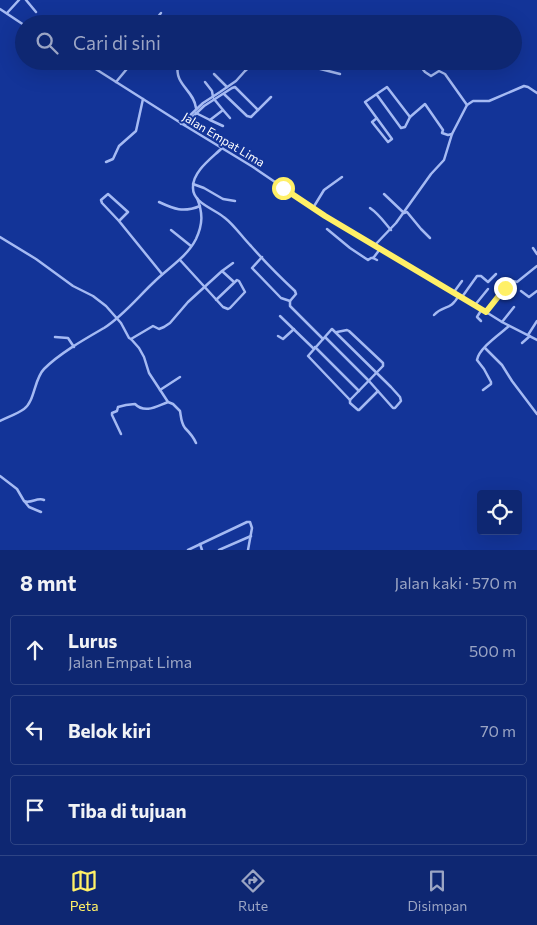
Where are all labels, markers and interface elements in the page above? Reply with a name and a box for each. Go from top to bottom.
search box [15,15,522,70]
icon: search [33,29,61,57]
text: Cari di sini [73,31,161,54]
street label: Jalan Empat Lima [180,109,268,170]
route start [272,177,295,200]
route end [494,277,517,300]
map controls [477,490,522,535]
button: locate [477,490,522,535]
text: 8 mnt [20,570,76,595]
text: Jalan kaki · 570 m [395,573,517,592]
text: Lurus [68,629,117,652]
icon: ahead [21,636,49,664]
text: 500 m [469,641,516,660]
text: Jalan Empat Lima [68,652,192,671]
icon: left [21,716,49,744]
text: Belok kiri [68,719,151,742]
text: 70 m [480,721,516,740]
icon: arrive [21,796,49,824]
text: Tiba di tujuan [68,799,186,822]
tab: Peta [70,867,99,914]
tab: Rute [238,867,268,914]
tab: Disimpan [408,867,467,914]

